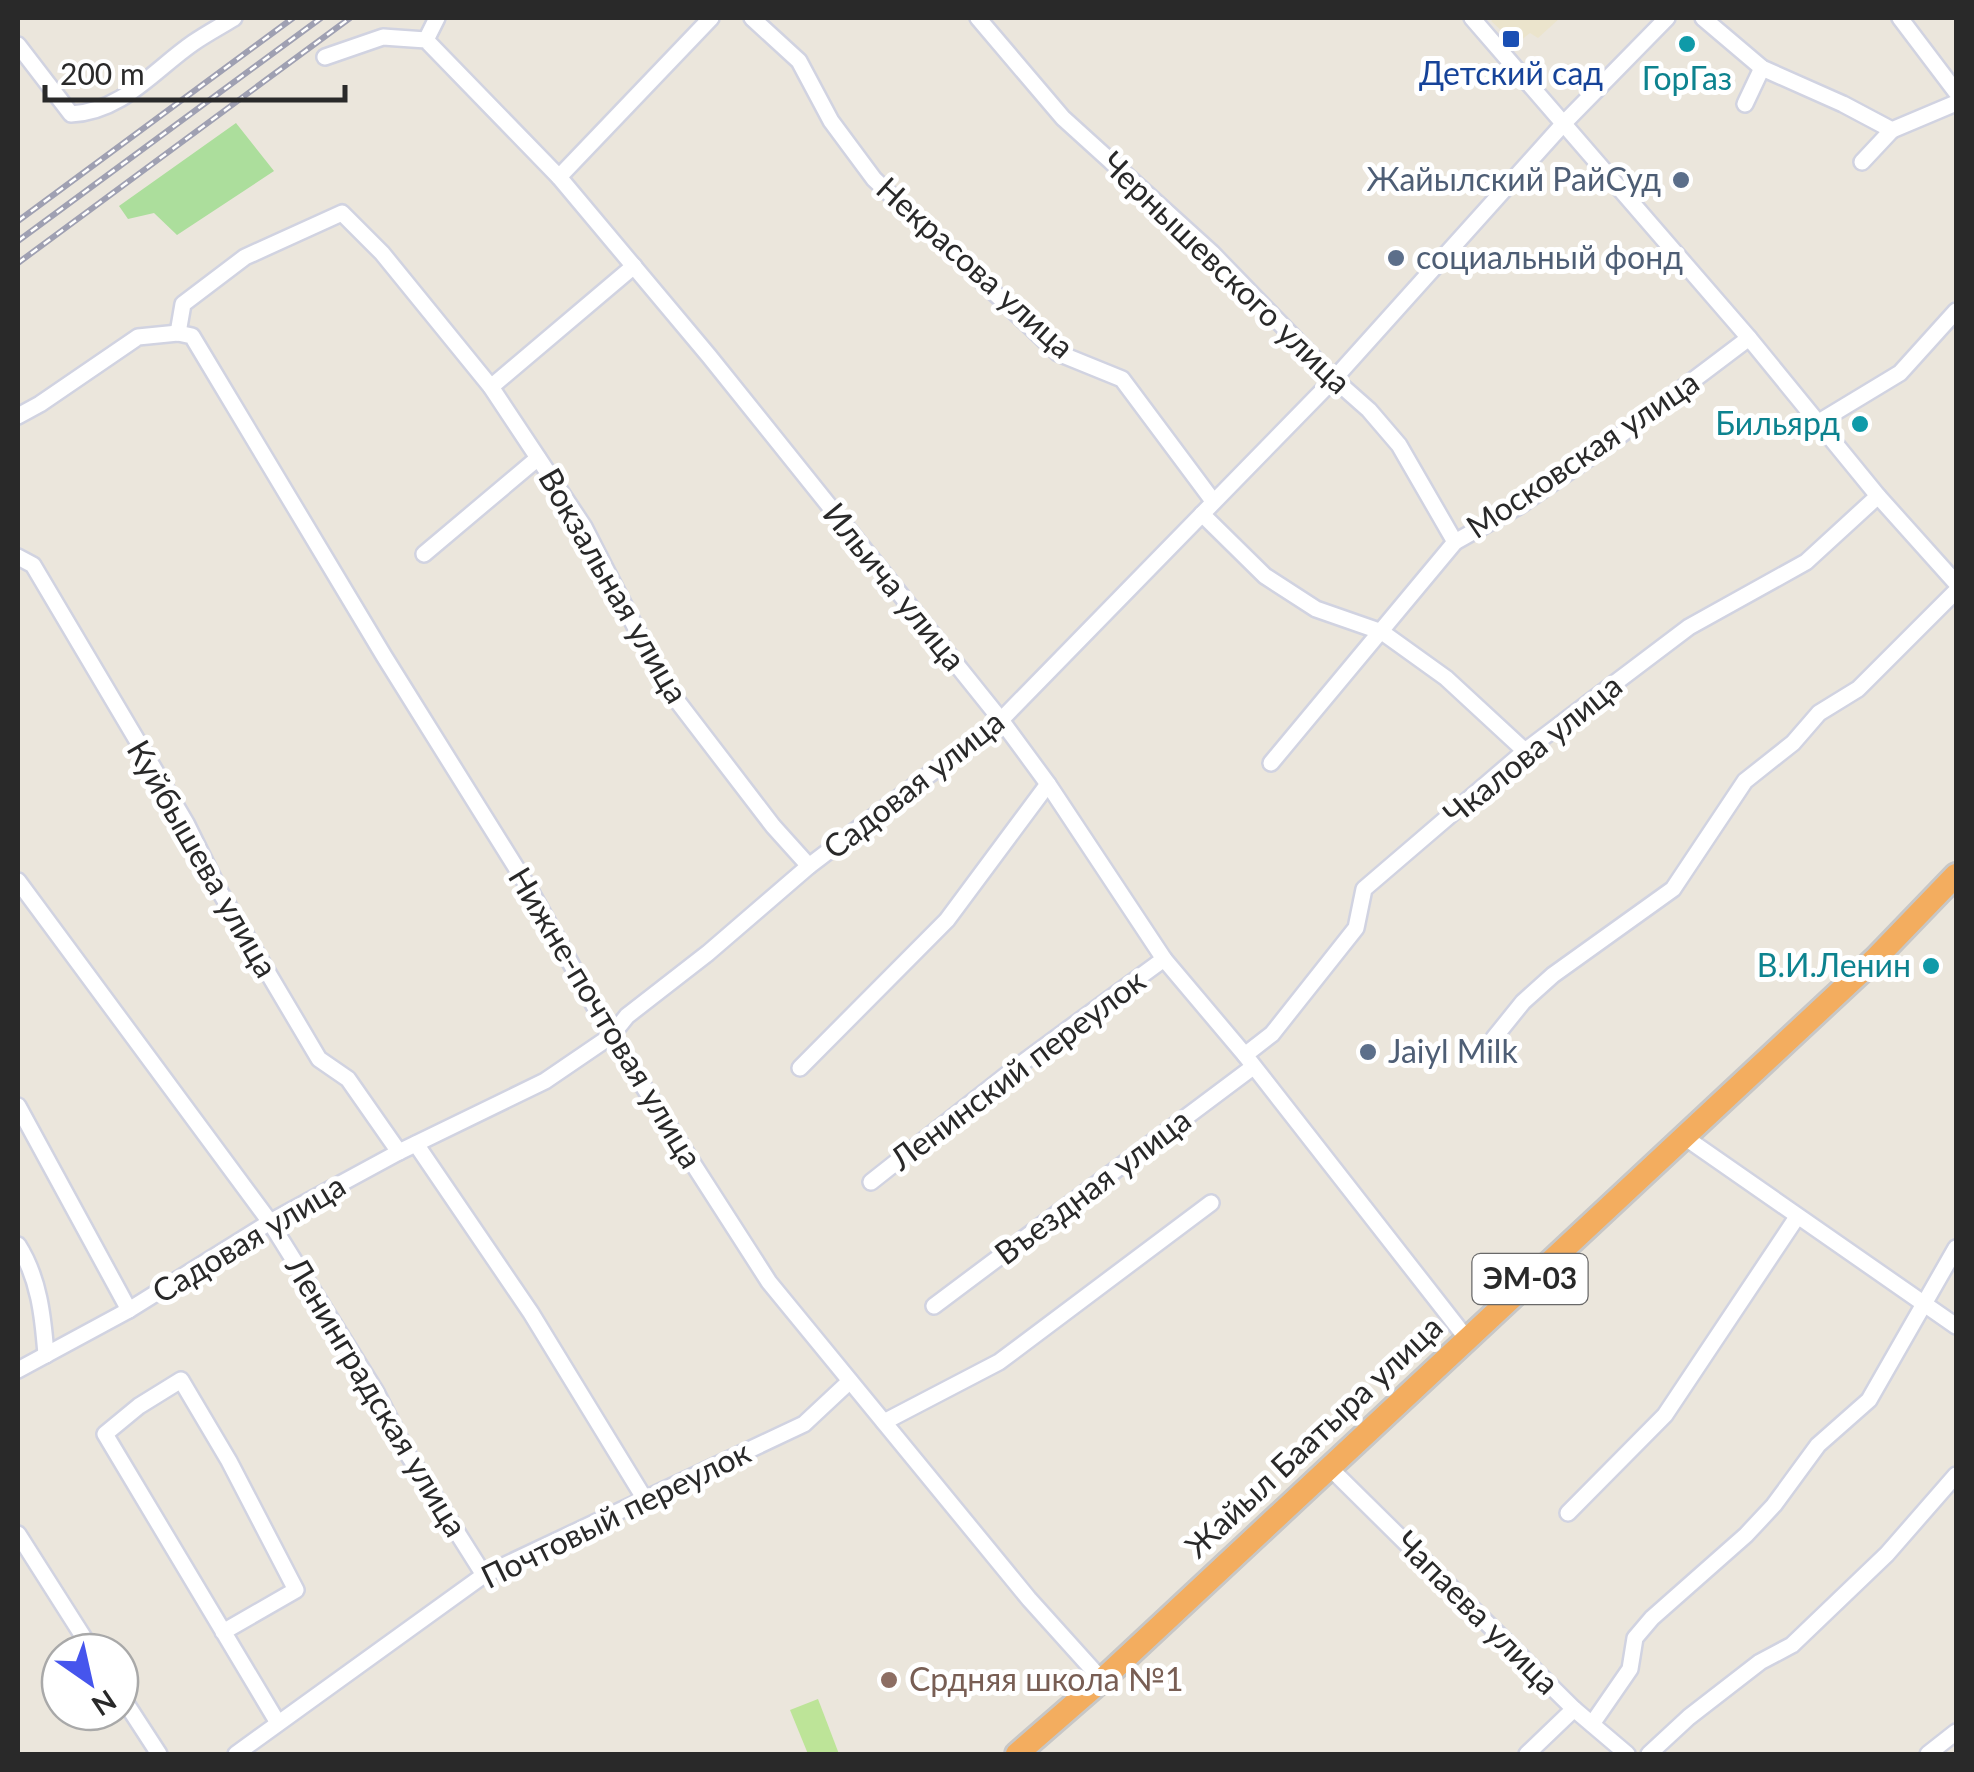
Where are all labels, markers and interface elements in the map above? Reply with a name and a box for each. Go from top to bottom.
marker: Детский сад [1500,28,1522,50]
marker: ГорГаз [1676,33,1698,55]
scale bar [45,40,345,102]
place label: Детский сад [1419,53,1603,92]
text: 200 m [60,55,145,91]
place label: ГорГаз [1642,58,1732,97]
street label: Чернышевского улица [1094,143,1360,401]
place label: Жайылский РайСуд [1366,159,1661,198]
street label: Некрасова улица [869,168,1083,366]
marker: Жайылский РайСуд [1670,169,1692,191]
place label: социальный фонд [1416,237,1683,276]
marker: социальный фонд [1385,247,1407,269]
street label: Московская улица [1459,362,1706,546]
place label: Бильярд [1715,403,1840,442]
marker: Бильярд [1849,413,1871,435]
street label: Вокзальная улица [531,461,697,710]
street label: Ильича улица [816,494,975,678]
street label: Чкалова улица [1435,665,1629,832]
street label: Садовая улица [815,701,1011,866]
street label: Куйбышева улица [120,733,287,984]
street label: Нижне-почтовая улица [501,860,712,1175]
place label: В.И.Ленин [1757,945,1911,984]
marker: В.И.Ленин [1920,955,1942,977]
street label: Ленинский переулок [881,960,1152,1178]
place label: Jaiyl Milk [1388,1031,1518,1070]
marker: Jaiyl Milk [1357,1041,1379,1063]
street label: Въездная улица [986,1099,1198,1272]
street label: Садовая улица [145,1165,352,1311]
street label: Ленинградская улица [278,1248,476,1543]
road number: ЭМ-03 [1472,1254,1588,1304]
street label: Жайыл Баатыра улица [1176,1307,1450,1565]
street label: Почтовый переулок [474,1431,757,1596]
street label: Чапаева улица [1388,1522,1568,1702]
north arrow [40,1632,140,1732]
place label: Срдняя школа №1 [909,1659,1183,1698]
marker: Срдняя школа №1 [878,1669,900,1691]
text: N [86,1683,123,1724]

